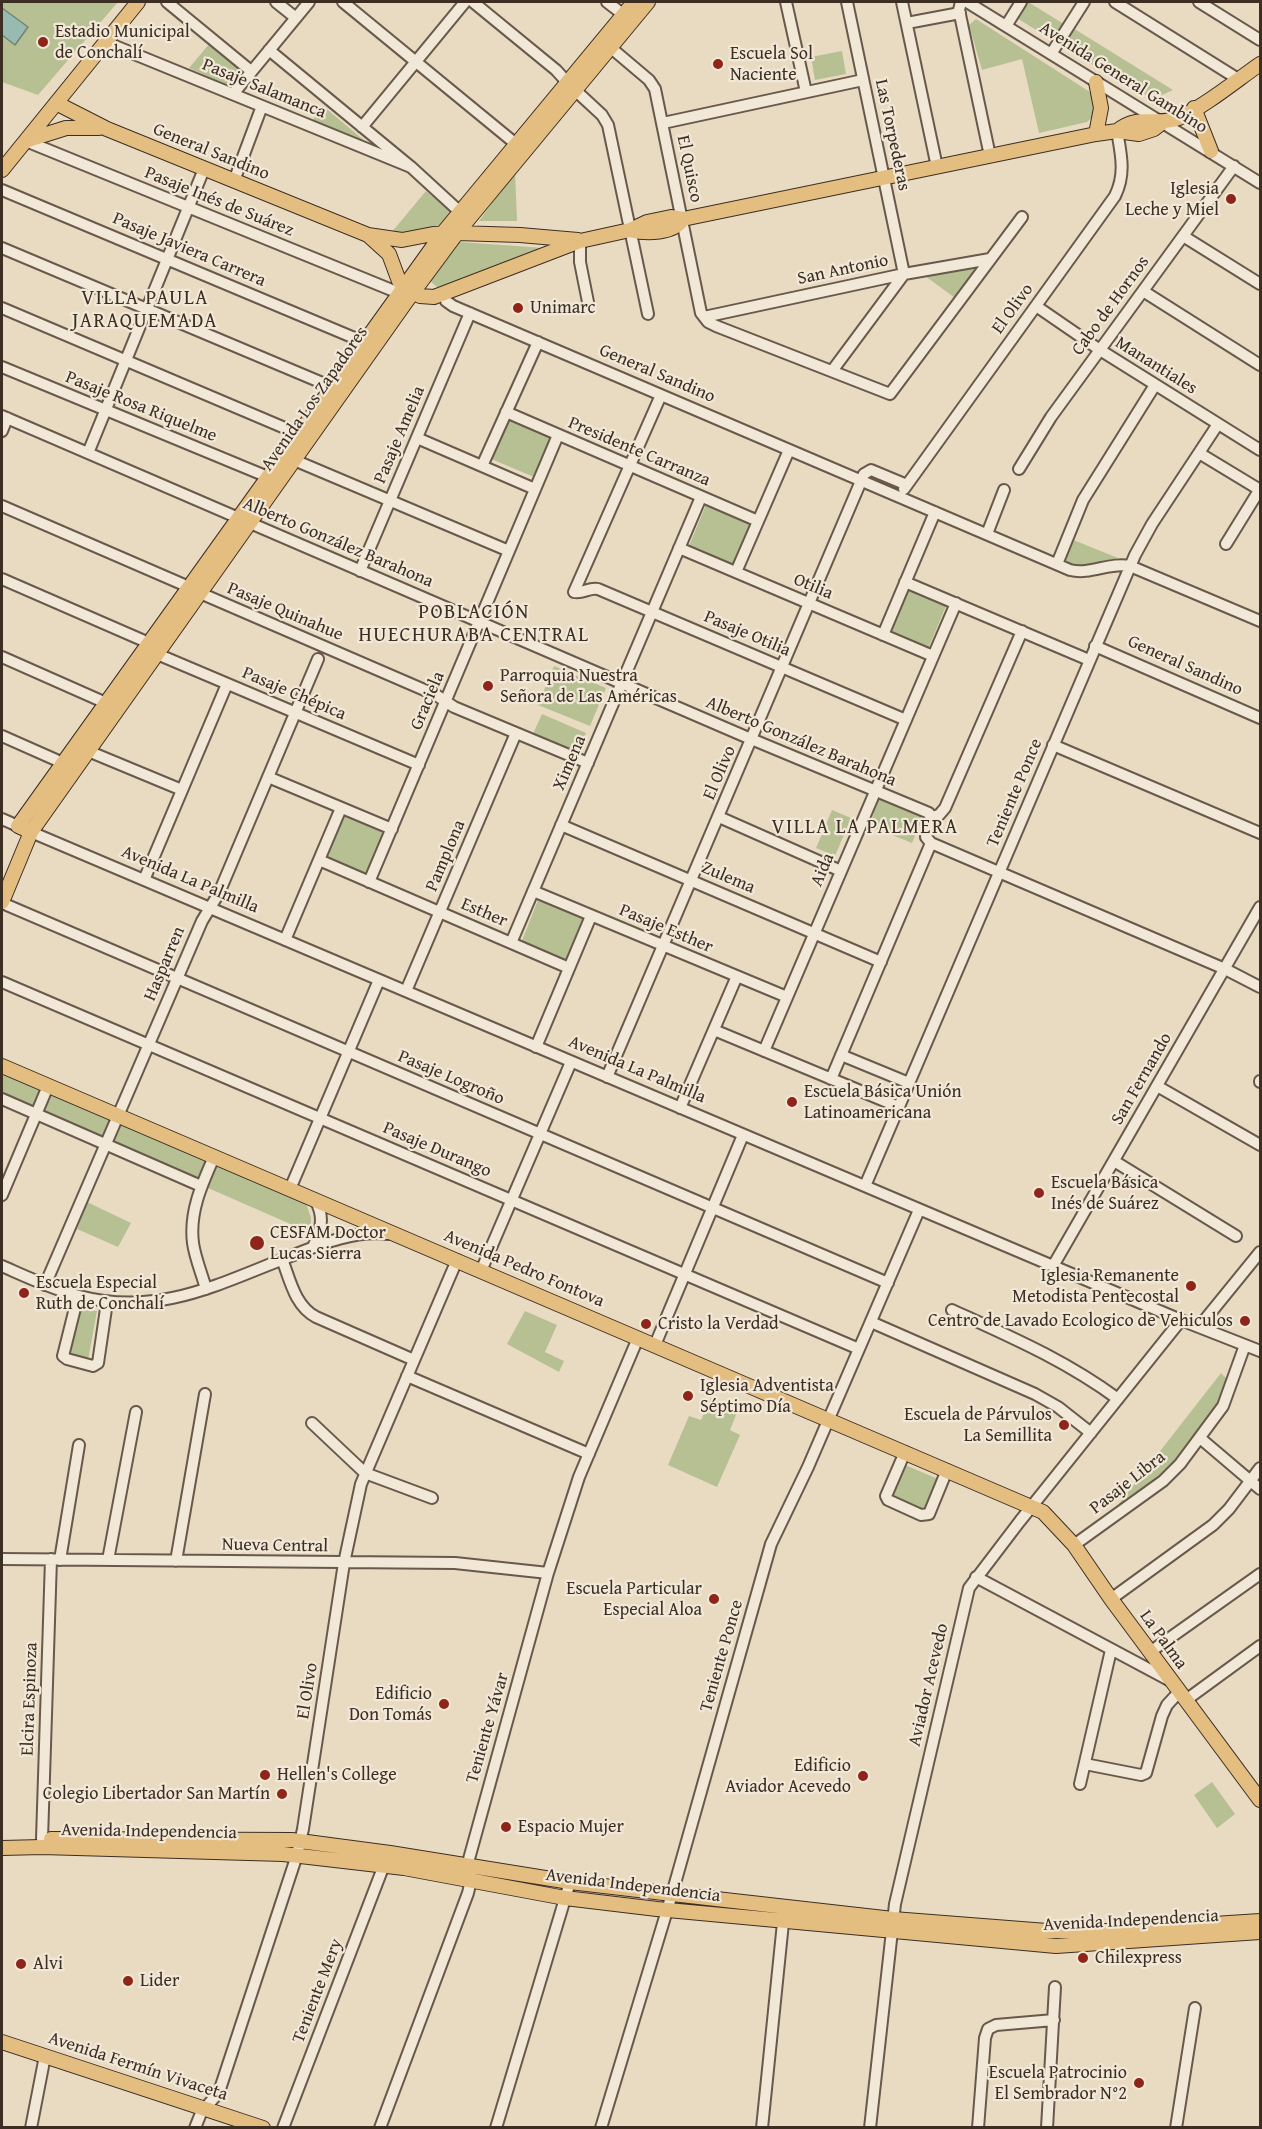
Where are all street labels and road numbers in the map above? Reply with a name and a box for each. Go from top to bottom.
street label: Avenida General Gambino [1035,17,1211,139]
street label: Pasaje Salamanca [199,54,329,124]
street label: Las Torpederas [870,77,914,193]
street label: General Sandino [150,119,272,185]
street label: El Quisco [671,133,707,205]
street label: Pasaje Inés de Suárez [141,162,297,242]
street label: Pasaje Javiera Carrera [109,208,269,292]
street label: San Antonio [796,250,890,290]
street label: Cabo de Hornos [1068,252,1154,360]
street label: El Olivo [988,280,1038,338]
street label: Avenida Los Zapadores [257,323,373,475]
street label: Manantiales [1111,332,1201,400]
street label: General Sandino [596,340,718,408]
street label: Pasaje Rosa Riquelme [62,367,220,447]
street label: Pasaje Amelia [370,383,430,487]
street label: Presidente Carranza [565,412,713,492]
street label: Alberto González Barahona [240,493,436,593]
street label: Otilia [790,569,836,605]
street label: Pasaje Quinahue [224,578,346,646]
street label: Pasaje Otilia [700,606,794,662]
street label: General Sandino [1124,631,1246,701]
street label: Pasaje Chépica [239,662,349,726]
street label: Graciela [406,669,450,733]
street label: Alberto González Barahona [703,692,899,792]
street label: Ximena [549,732,591,794]
street label: Teniente Ponce [982,736,1048,850]
street label: El Olivo [699,743,741,803]
street label: Pamplona [421,817,471,895]
street label: Avenida La Palmilla [118,841,262,919]
street label: Aida [806,850,840,890]
street label: Zulema [698,857,758,899]
street label: Esther [457,894,511,932]
street label: Pasaje Esther [616,900,716,958]
street label: Hasparren [140,923,190,1005]
street label: San Fernando [1107,1029,1177,1129]
street label: Avenida La Palmilla [565,1031,709,1109]
street label: Pasaje Logroño [394,1046,508,1110]
street label: Pasaje Durango [380,1117,494,1183]
street label: Avenida Pedro Fontova [441,1225,607,1313]
street label: Pasaje Libra [1086,1447,1170,1519]
street label: Nueva Central [222,1534,328,1558]
street label: Teniente Ponce [696,1597,748,1715]
street label: La Palma [1134,1606,1192,1674]
street label: Aviador Acevedo [904,1621,954,1749]
street label: Elcira Espinoza [17,1642,43,1756]
street label: El Olivo [293,1661,323,1721]
street label: Teniente Yávar [462,1670,514,1786]
street label: Avenida Independencia [61,1820,237,1844]
street label: Avenida Independencia [544,1865,722,1907]
street label: Avenida Independencia [1043,1906,1219,1936]
street label: Teniente Mery [288,1936,348,2046]
street label: Avenida Fermín Vivaceta [46,2028,230,2106]

